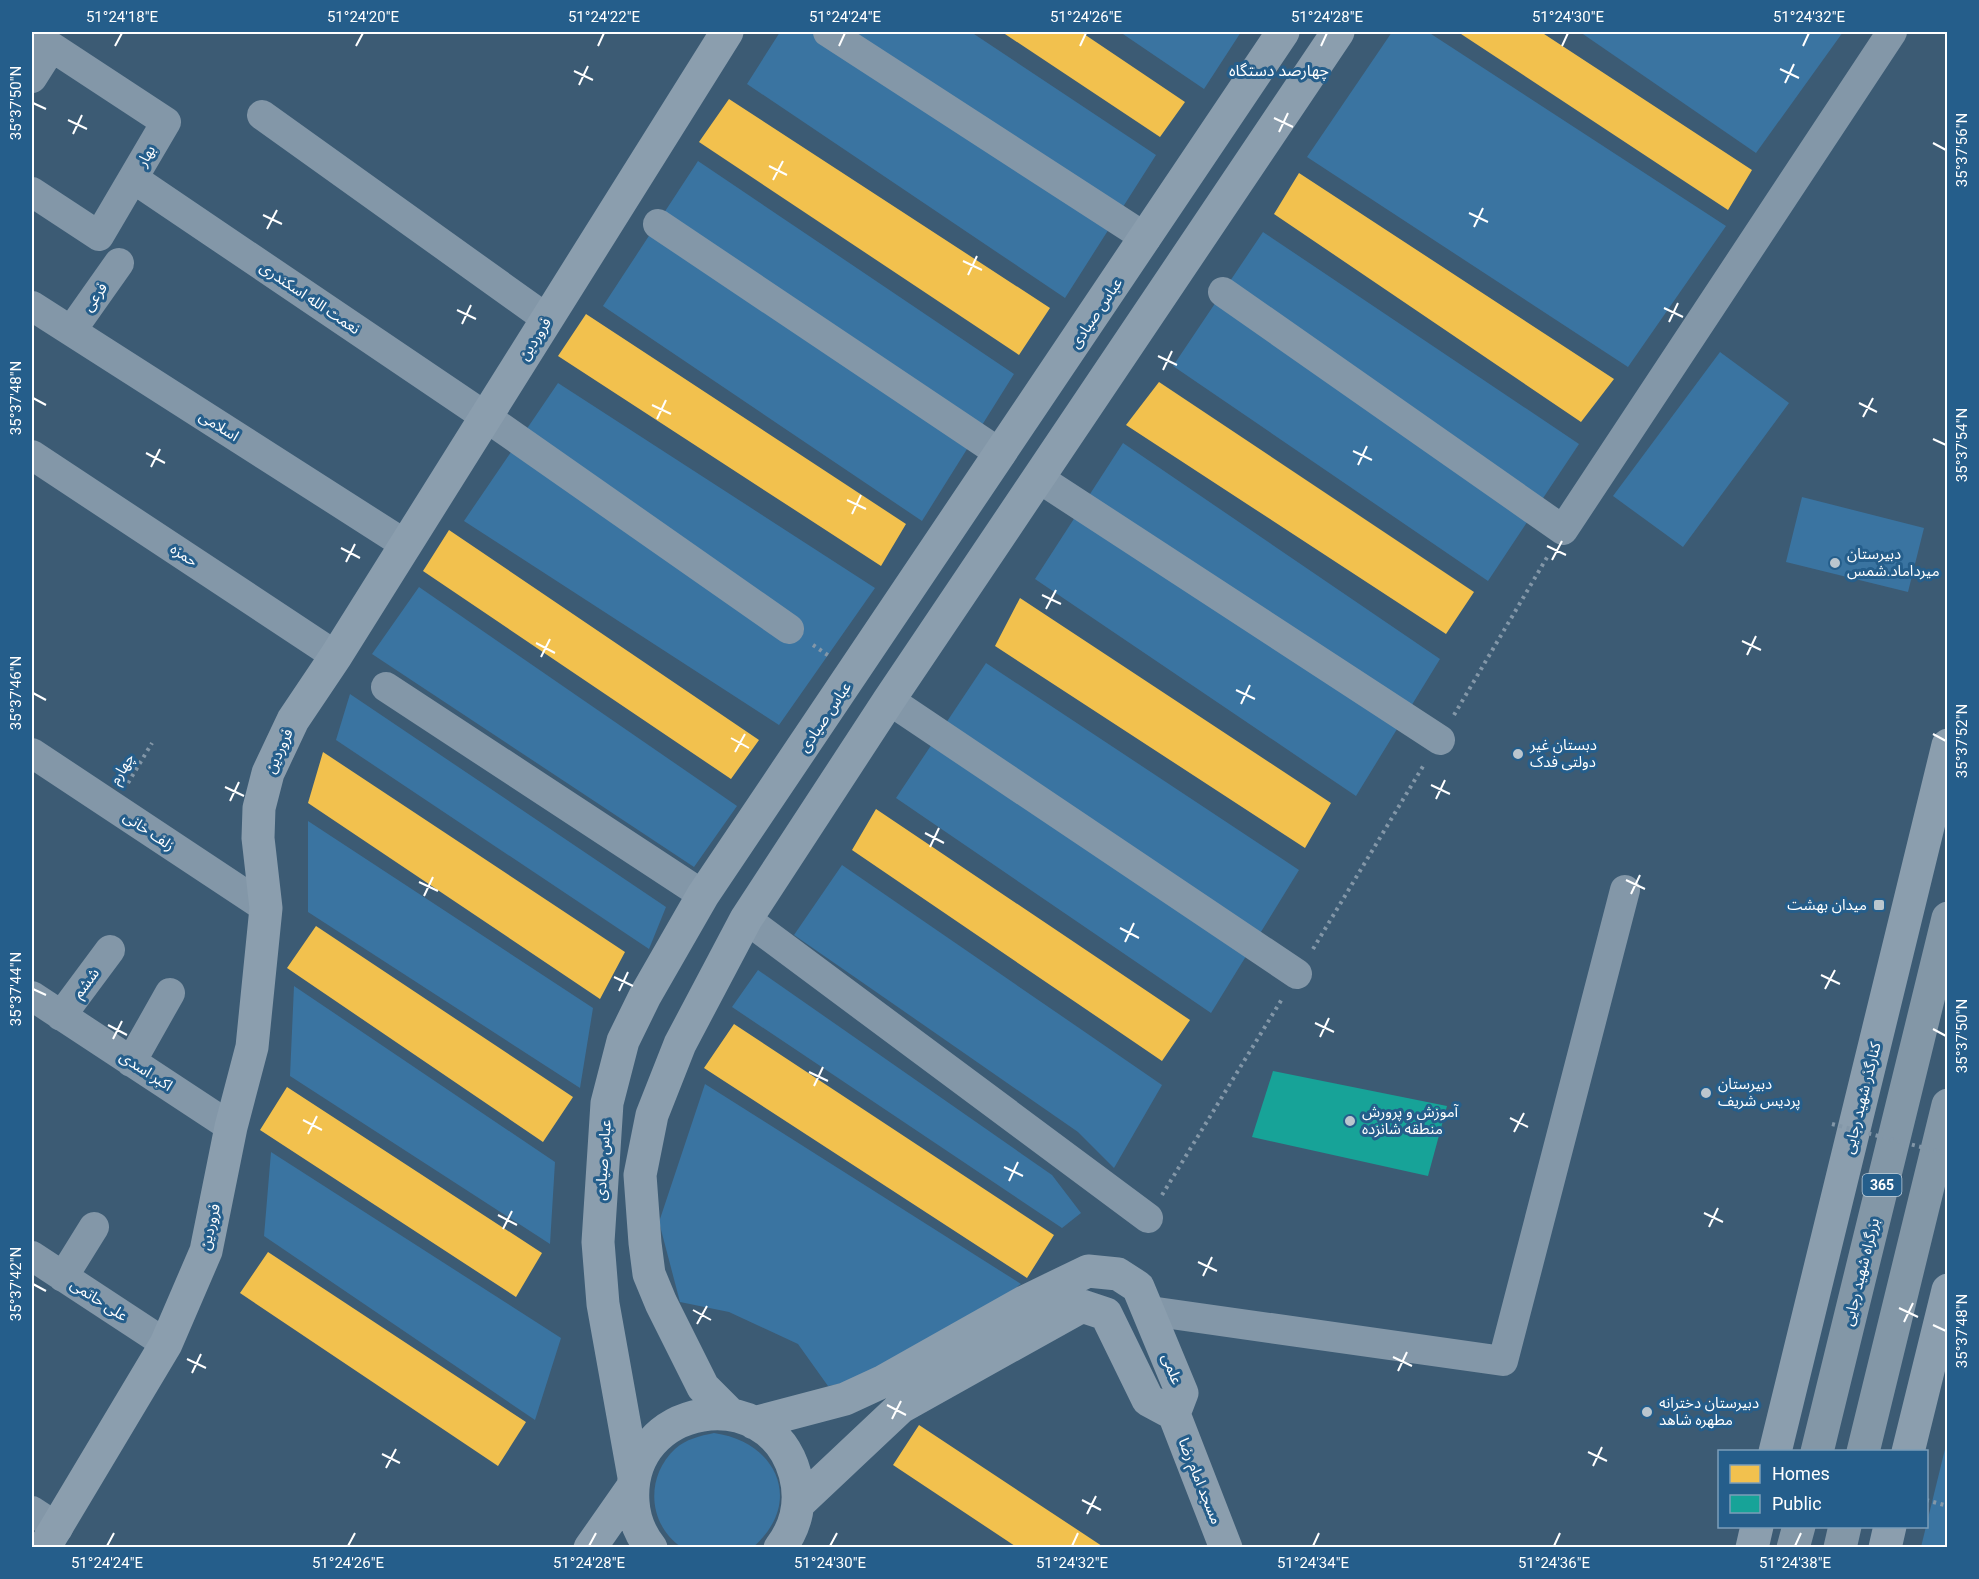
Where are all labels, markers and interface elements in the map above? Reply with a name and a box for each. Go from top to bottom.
text: 51°24'18"E [86,8,159,26]
text: 51°24'20"E [327,8,400,26]
text: 51°24'22"E [568,8,641,26]
text: 51°24'24"E [809,8,882,26]
text: 51°24'26"E [1050,8,1123,26]
text: 51°24'28"E [1291,8,1364,26]
text: 51°24'30"E [1532,8,1605,26]
text: 51°24'32"E [1773,8,1846,26]
district label: چهارصد دستگاه [1229,61,1329,81]
text: 35°37'50"N [7,66,25,140]
text: 35°37'56"N [1953,113,1971,187]
street label: بهار [132,142,159,171]
street label: نعمت الله اسکندری [257,258,363,338]
street label: عباس صیادی [1066,274,1126,352]
street label: فرعی [79,279,111,315]
street label: فروردین [515,314,555,364]
text: 35°37'48"N [7,361,25,435]
street label: اسلامی [196,407,242,445]
text: 35°37'54"N [1953,408,1971,482]
street label: حمزه [167,540,201,571]
place label: دبیرستان میرداماد.شمس [1847,545,1940,580]
marker: دبیرستان میرداماد.شمس [1828,556,1842,570]
text: 35°37'46"N [7,656,25,730]
street label: عباس صیادی [795,678,855,756]
text: 35°37'52"N [1953,704,1971,778]
street label: فروردین [261,726,297,776]
place label: دبستان غیر دولتی فدک [1529,736,1597,771]
marker: دبستان غیر دولتی فدک [1511,747,1525,761]
street label: چهارم [106,750,140,789]
street label: زلف خانی [120,807,178,855]
place label: میدان بهشت [1787,896,1867,914]
marker: میدان بهشت [1872,898,1886,912]
text: 35°37'44"N [7,952,25,1026]
street label: ششم [69,964,105,1003]
text: 35°37'50"N [1953,999,1971,1073]
street label: کنارگذر شهید رجایی [1839,1040,1885,1156]
street label: اکبر اسدی [116,1047,176,1095]
place label: دبیرستان پردیس شریف [1718,1075,1801,1111]
marker: دبیرستان پردیس شریف [1699,1086,1713,1100]
place label: آموزش و پرورش منطقه شانزده [1362,1103,1459,1138]
marker: آموزش و پرورش منطقه شانزده [1343,1114,1357,1128]
street label: عباس صیادی [591,1119,615,1201]
road number: 365 [1862,1174,1902,1196]
street label: فروردین [196,1202,224,1252]
street label: بزرگراه شهید رجایی [1839,1216,1883,1328]
text: 35°37'42"N [7,1247,25,1321]
street label: علی حاتمی [67,1275,131,1325]
text: 35°37'48"N [1953,1294,1971,1368]
street label: علمی [1158,1351,1186,1387]
place label: دبیرستان دخترانه مطهره شاهد [1659,1394,1759,1429]
marker: دبیرستان دخترانه مطهره شاهد [1640,1405,1654,1419]
street label: مسجد امام رضا [1173,1435,1226,1528]
legend [1718,1450,1928,1528]
text: Homes [1772,1463,1830,1484]
text: Public [1772,1493,1822,1514]
text: 51°24'24"E [71,1554,144,1572]
text: 51°24'26"E [312,1554,385,1572]
text: 51°24'28"E [553,1554,626,1572]
text: 51°24'30"E [794,1554,867,1572]
text: 51°24'32"E [1036,1554,1109,1572]
text: 51°24'34"E [1277,1554,1350,1572]
text: 51°24'36"E [1518,1554,1591,1572]
text: 51°24'38"E [1759,1554,1832,1572]

